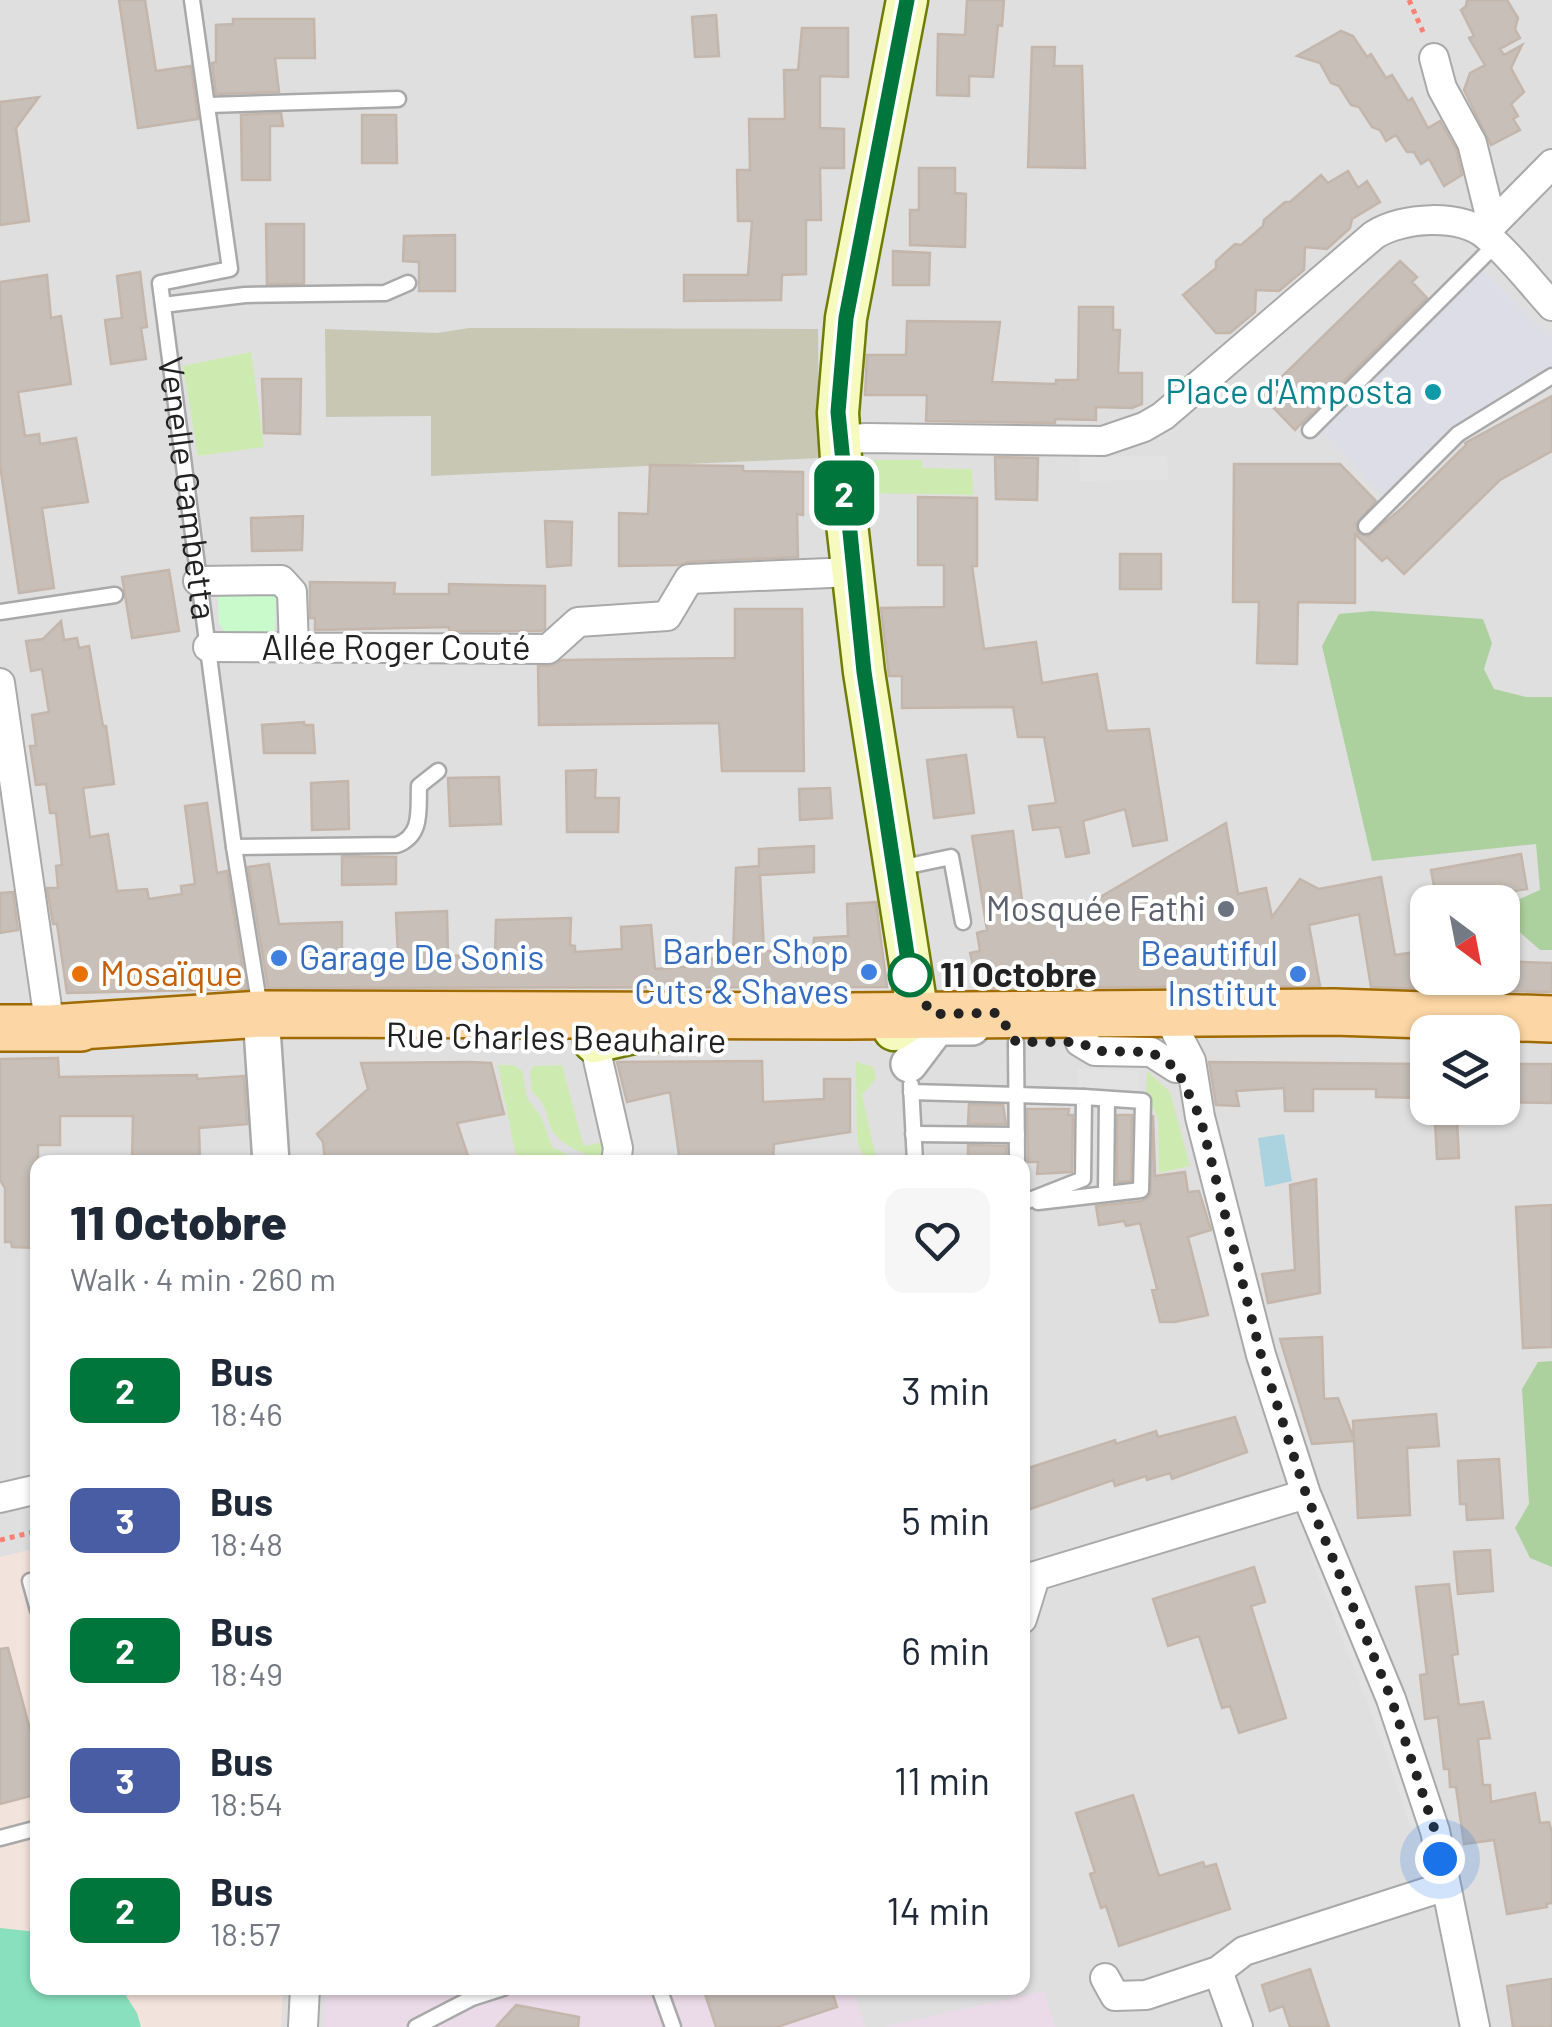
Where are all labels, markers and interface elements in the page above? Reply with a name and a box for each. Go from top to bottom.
street label: Venelle Gambetta [151,354,227,622]
place label: Place d'Amposta [1165,369,1413,411]
marker: Place d'Amposta [1422,381,1444,403]
line badge: 2 [812,460,876,526]
text: 2 [834,472,854,514]
street label: Allée Roger Couté [261,625,531,667]
north arrow [1410,885,1520,995]
map controls [1410,885,1520,1125]
place label: Mosquée Fathi [986,886,1206,928]
marker: Mosquée Fathi [1215,898,1237,920]
place label: Barber Shop Cuts & Shaves [634,929,849,1011]
place label: Beautiful Institut [1140,931,1278,1013]
place label: Garage De Sonis [299,935,544,977]
marker: Garage De Sonis [268,947,290,969]
place label: Mosaïque [100,951,243,993]
place label: 11 Octobre [940,952,1097,994]
marker: 11 Octobre [889,954,931,996]
marker: Barber Shop Cuts & Shaves [858,961,880,983]
marker: Mosaïque [69,963,91,985]
marker: Beautiful Institut [1287,963,1309,985]
street label: Rue Charles Beauhaire [385,1012,727,1060]
button: layers [1410,1015,1520,1125]
button: heart [885,1188,990,1293]
text: 11 Octobre [70,1192,287,1250]
text: Walk · 4 min · 260 m [70,1259,336,1297]
text: Bus [210,1348,273,1394]
text: 3 min [901,1367,990,1413]
text: 2 [115,1369,135,1411]
text: 18:46 [210,1394,283,1432]
text: Bus [210,1478,273,1524]
text: 5 min [901,1497,990,1543]
text: 3 [116,1499,134,1541]
text: 18:48 [210,1524,283,1562]
text: Bus [210,1608,273,1654]
text: 6 min [901,1627,990,1673]
text: 2 [115,1629,135,1671]
text: 18:49 [210,1654,283,1692]
text: Bus [210,1738,273,1784]
text: 11 min [894,1757,990,1803]
text: 3 [116,1759,134,1801]
text: 18:54 [210,1784,283,1822]
your location [1415,1834,1465,1884]
text: Bus [210,1868,273,1914]
text: 14 min [887,1887,990,1933]
text: 2 [115,1889,135,1931]
text: 18:57 [210,1914,280,1952]

